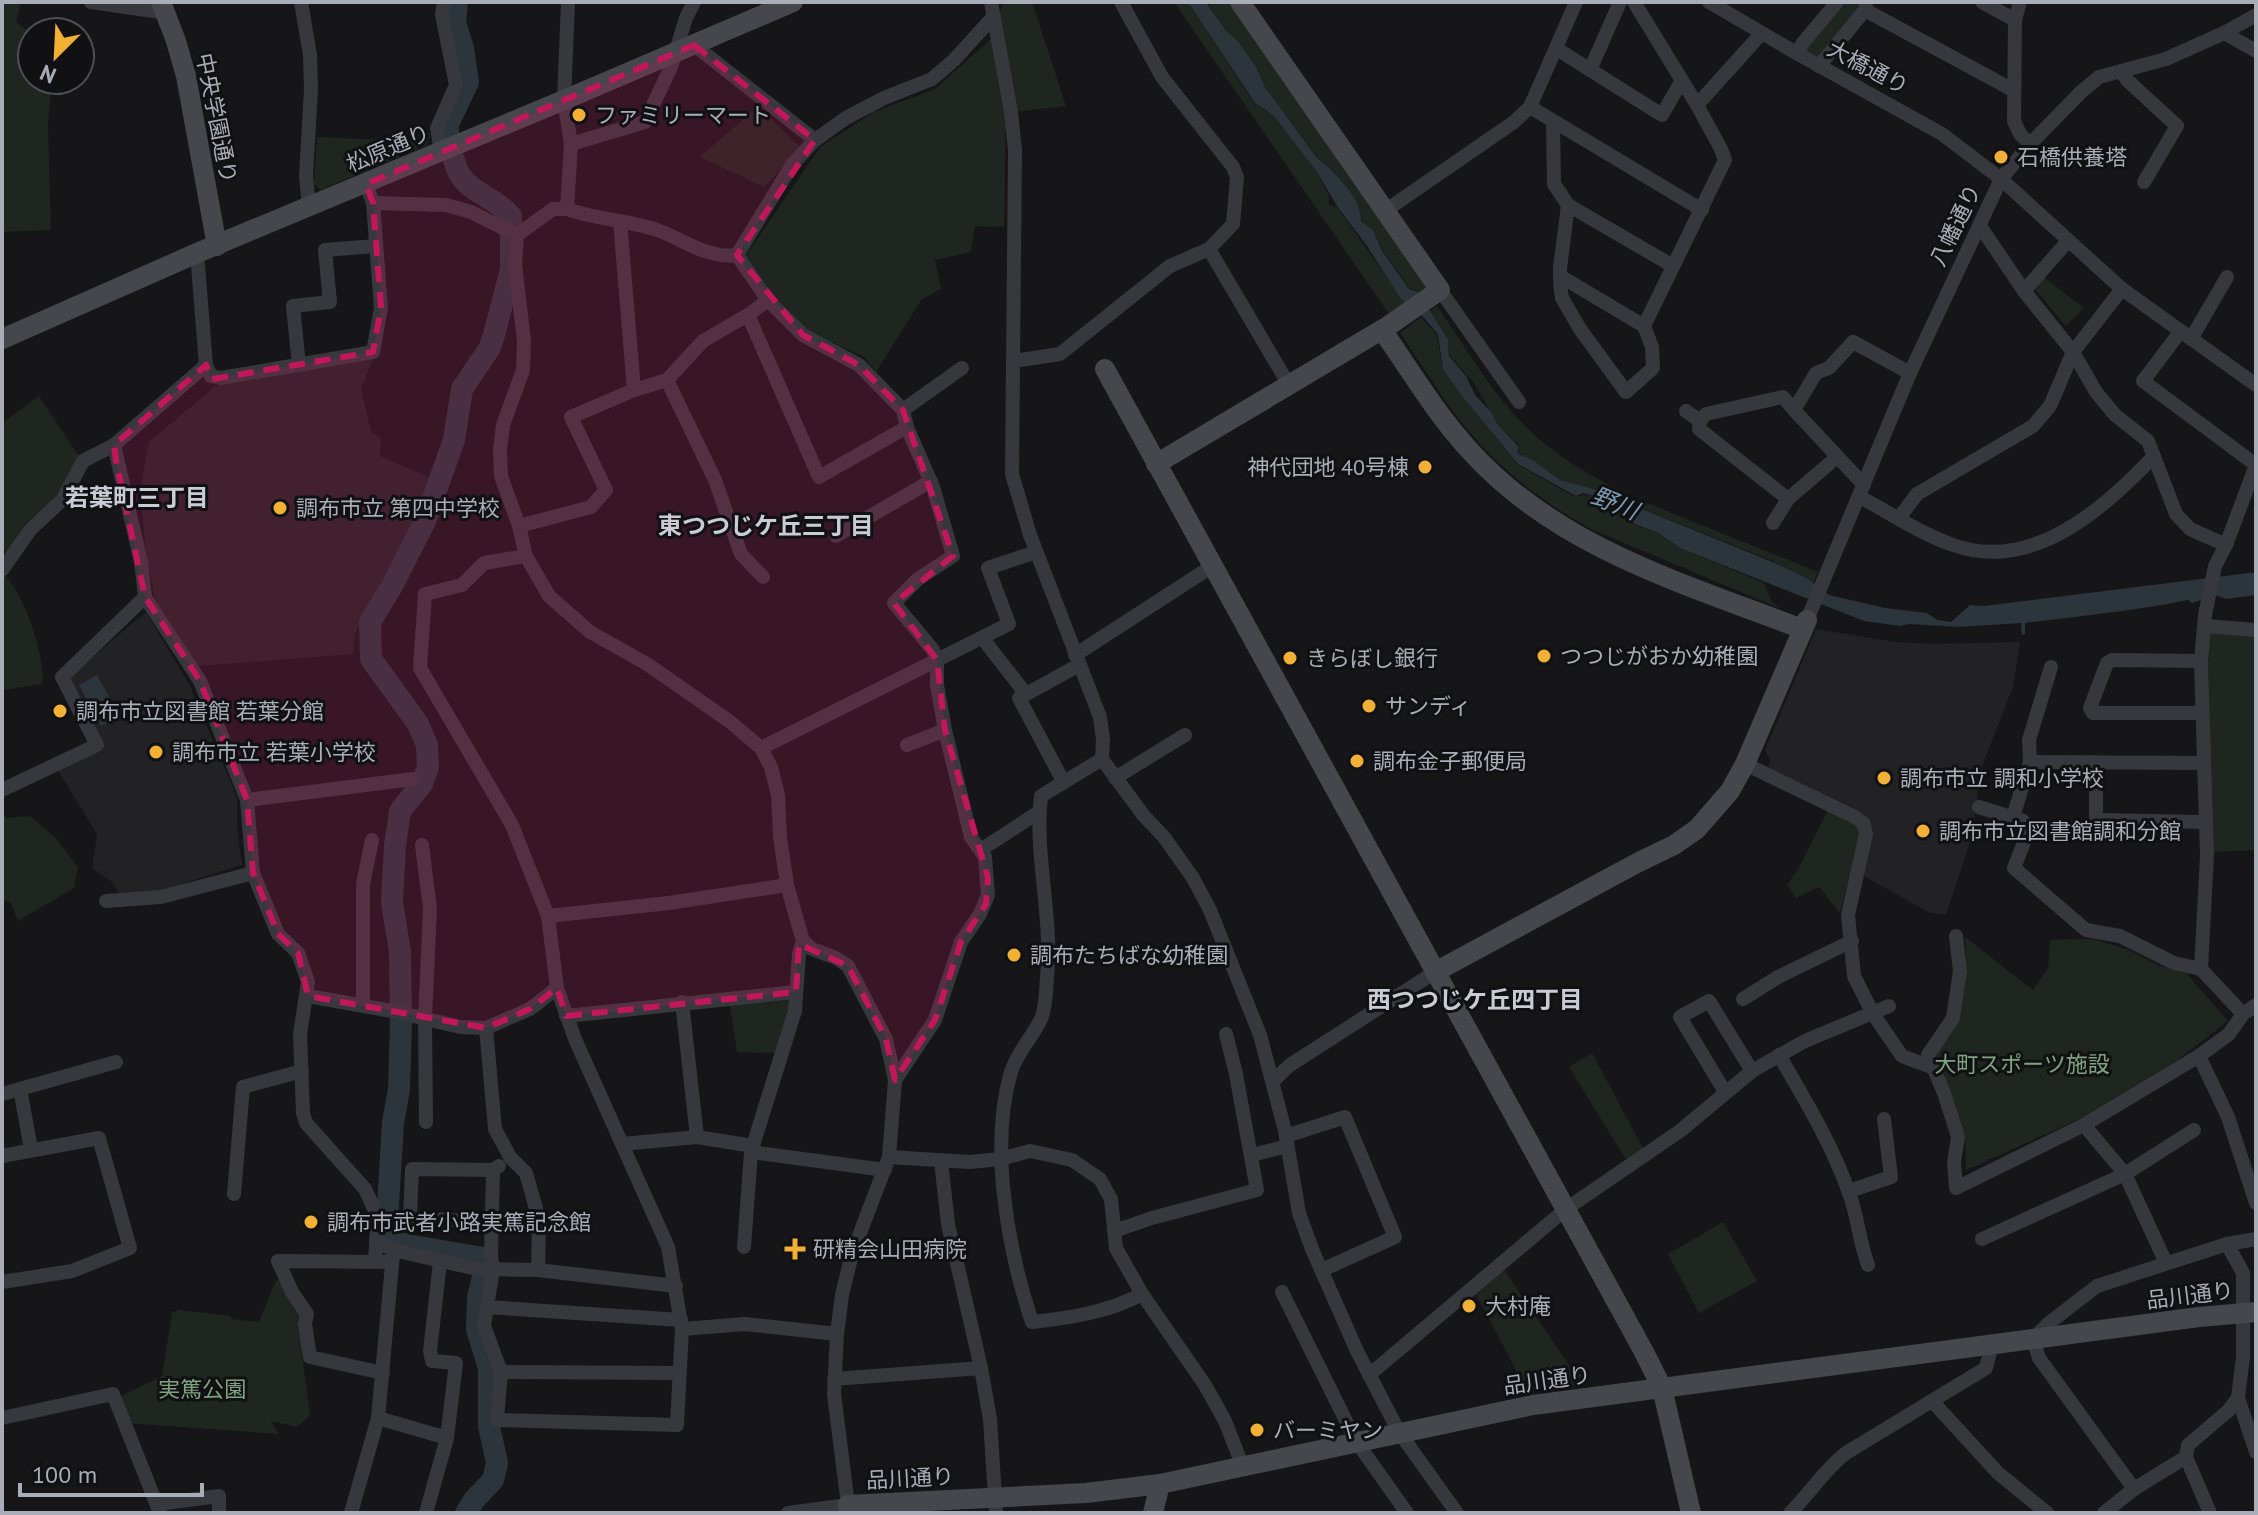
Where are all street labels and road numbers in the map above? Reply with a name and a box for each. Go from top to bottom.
street label: 大橋通り [1823,34,1913,100]
street label: 中央学園通り [191,51,243,185]
street label: 松原通り [342,118,434,178]
street label: 八幡通り [1923,179,1987,271]
street label: 品川通り [2145,1276,2235,1314]
street label: 品川通り [1501,1360,1593,1400]
street label: 品川通り [865,1462,955,1494]

